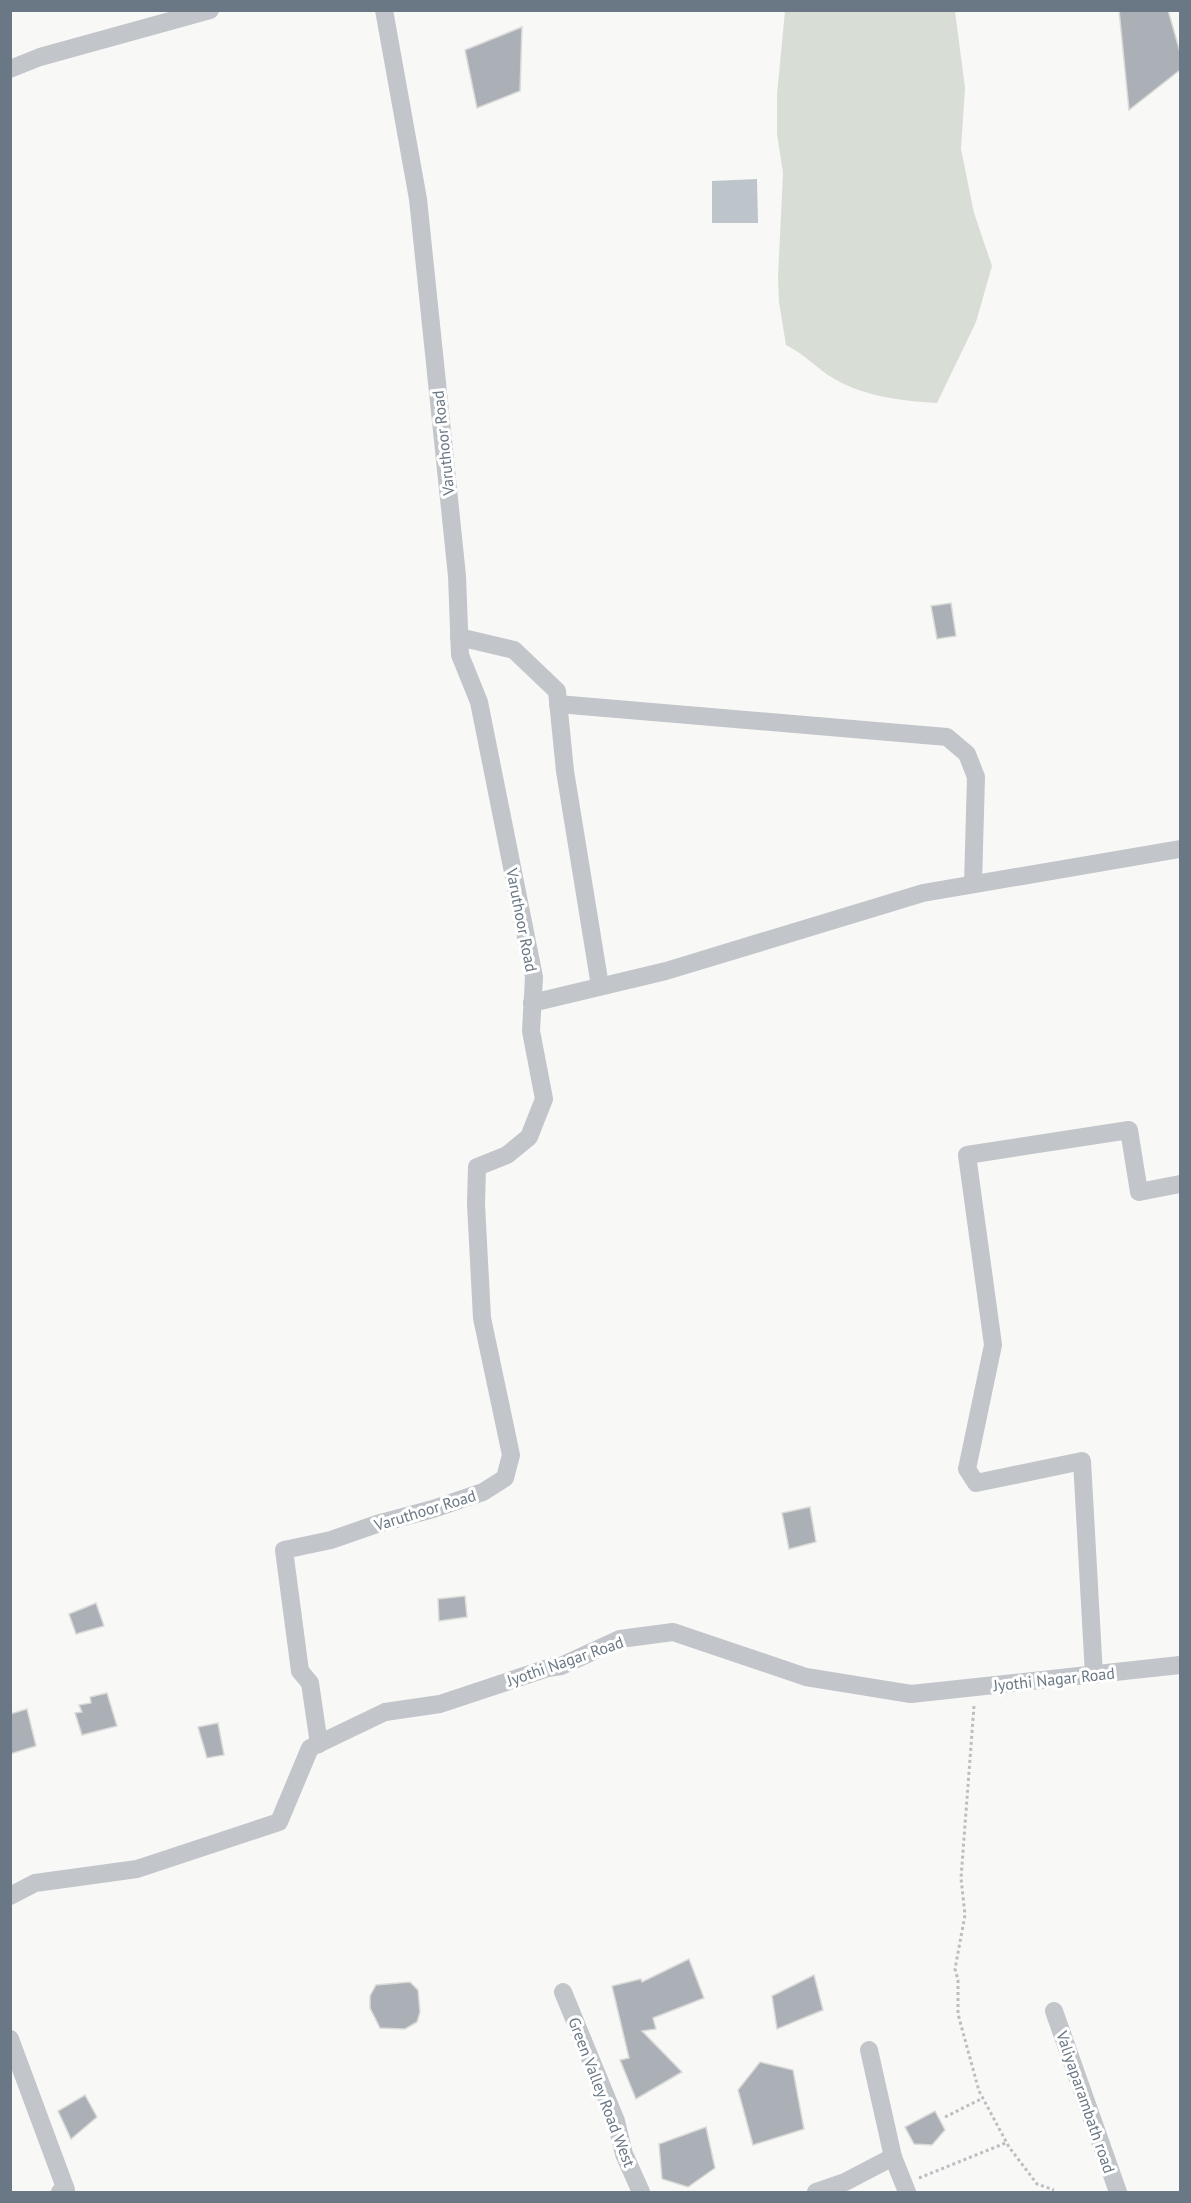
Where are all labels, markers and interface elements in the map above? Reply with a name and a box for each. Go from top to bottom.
street label: Varuthoor Road [428,390,459,497]
street label: Varuthoor Road [502,865,542,974]
street label: Varuthoor Road [371,1485,478,1535]
street label: Jyothi Nagar Road [503,1632,626,1691]
street label: Jyothi Nagar Road [991,1663,1116,1695]
street label: Green Valley Road West [564,2014,640,2170]
street label: Valiyaparambath road [1052,2027,1120,2176]

